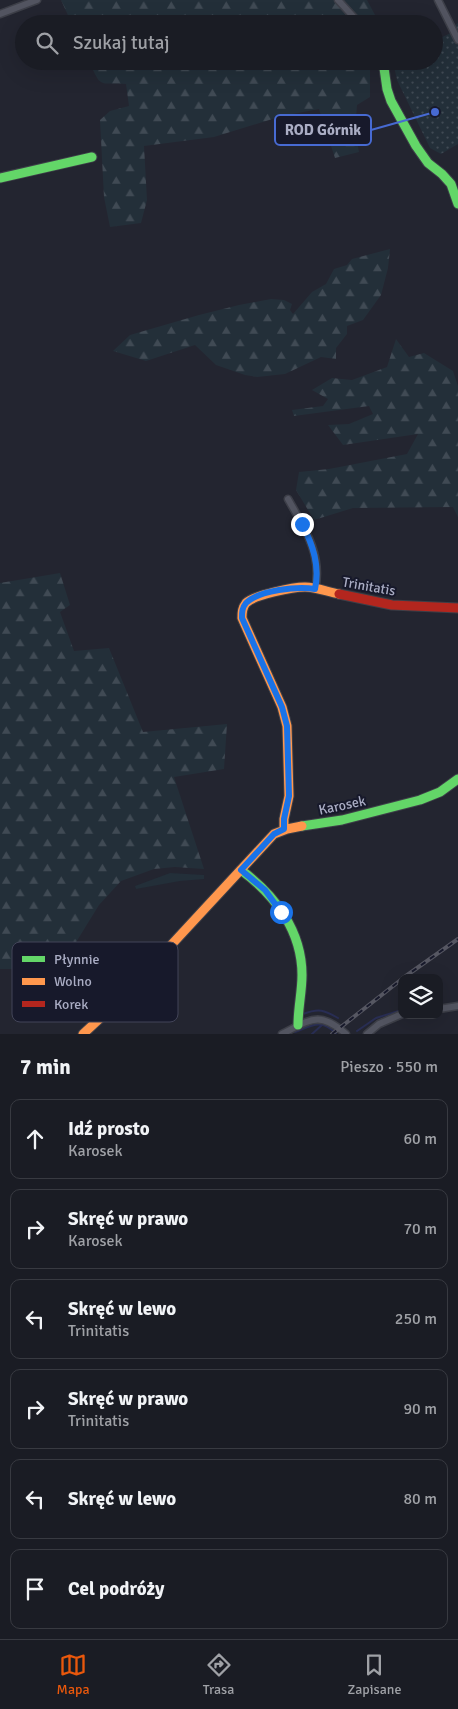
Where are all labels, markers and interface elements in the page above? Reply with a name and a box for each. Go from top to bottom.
search box [15,15,443,70]
icon: search [33,29,61,57]
text: Szukaj tutaj [73,31,170,55]
callout: ROD Górnik [275,115,371,145]
text: ROD Górnik [285,121,361,139]
route end [291,513,314,536]
street label: Trinitatis [341,573,397,600]
street label: Karosek [317,792,367,819]
route start [270,901,293,924]
legend [12,942,178,1022]
text: Płynnie [54,951,99,968]
text: Wolno [54,973,92,990]
map controls [398,974,443,1019]
button: layers [398,974,443,1019]
text: Korek [54,996,88,1013]
text: 7 min [20,1054,71,1080]
text: Pieszo · 550 m [340,1057,438,1077]
text: Idź prosto [68,1117,150,1141]
icon: ahead [21,1125,49,1153]
text: 60 m [403,1129,437,1149]
text: Karosek [68,1141,123,1161]
text: Skręć w prawo [68,1207,188,1231]
icon: right [21,1215,49,1243]
text: 70 m [403,1219,437,1239]
text: Karosek [68,1231,123,1251]
text: Skręć w lewo [68,1297,176,1321]
icon: left [21,1305,49,1333]
text: 250 m [395,1309,437,1329]
text: Trinitatis [68,1321,129,1341]
text: Skręć w prawo [68,1387,188,1411]
icon: right [21,1395,49,1423]
text: 90 m [403,1399,437,1419]
text: Trinitatis [68,1411,129,1431]
icon: left [21,1485,49,1513]
text: Skręć w lewo [68,1487,176,1511]
text: 80 m [403,1489,437,1509]
icon: arrive [21,1575,49,1603]
text: Cel podróży [68,1577,164,1601]
tab: Mapa [57,1651,90,1698]
tab: Trasa [203,1651,234,1698]
tab: Zapisane [348,1651,401,1698]

